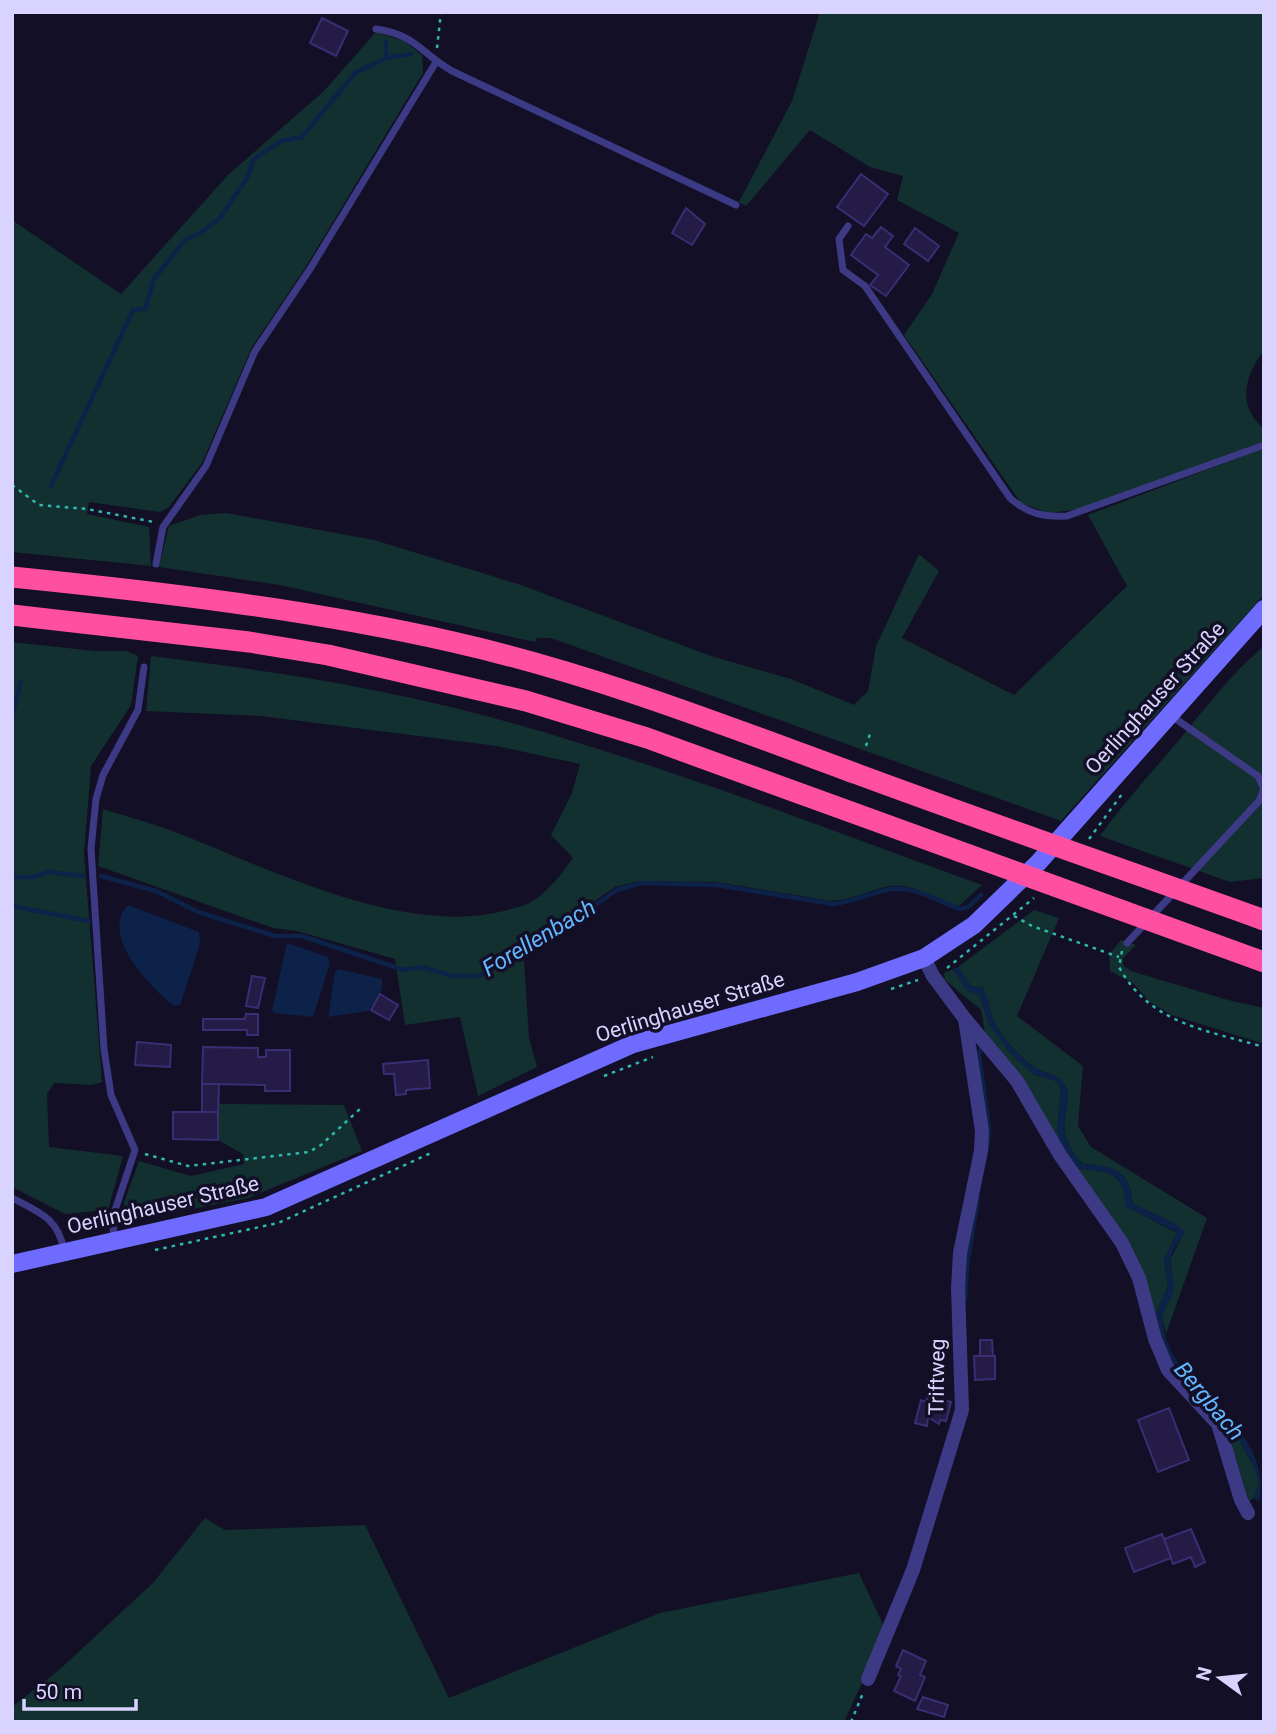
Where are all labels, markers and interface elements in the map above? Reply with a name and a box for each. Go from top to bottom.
street label: Oerlinghauser Straße [1080,617,1230,779]
water label: Forellenbach [477,894,601,982]
street label: Oerlinghauser Straße [593,967,787,1047]
street label: Oerlinghauser Straße [65,1171,261,1239]
street label: Triftweg [924,1338,950,1416]
water label: Bergbach [1168,1356,1250,1446]
north arrow [1185,1643,1255,1713]
text: N [1191,1664,1217,1683]
scale bar [24,1668,136,1712]
text: 50 m [35,1680,82,1704]

